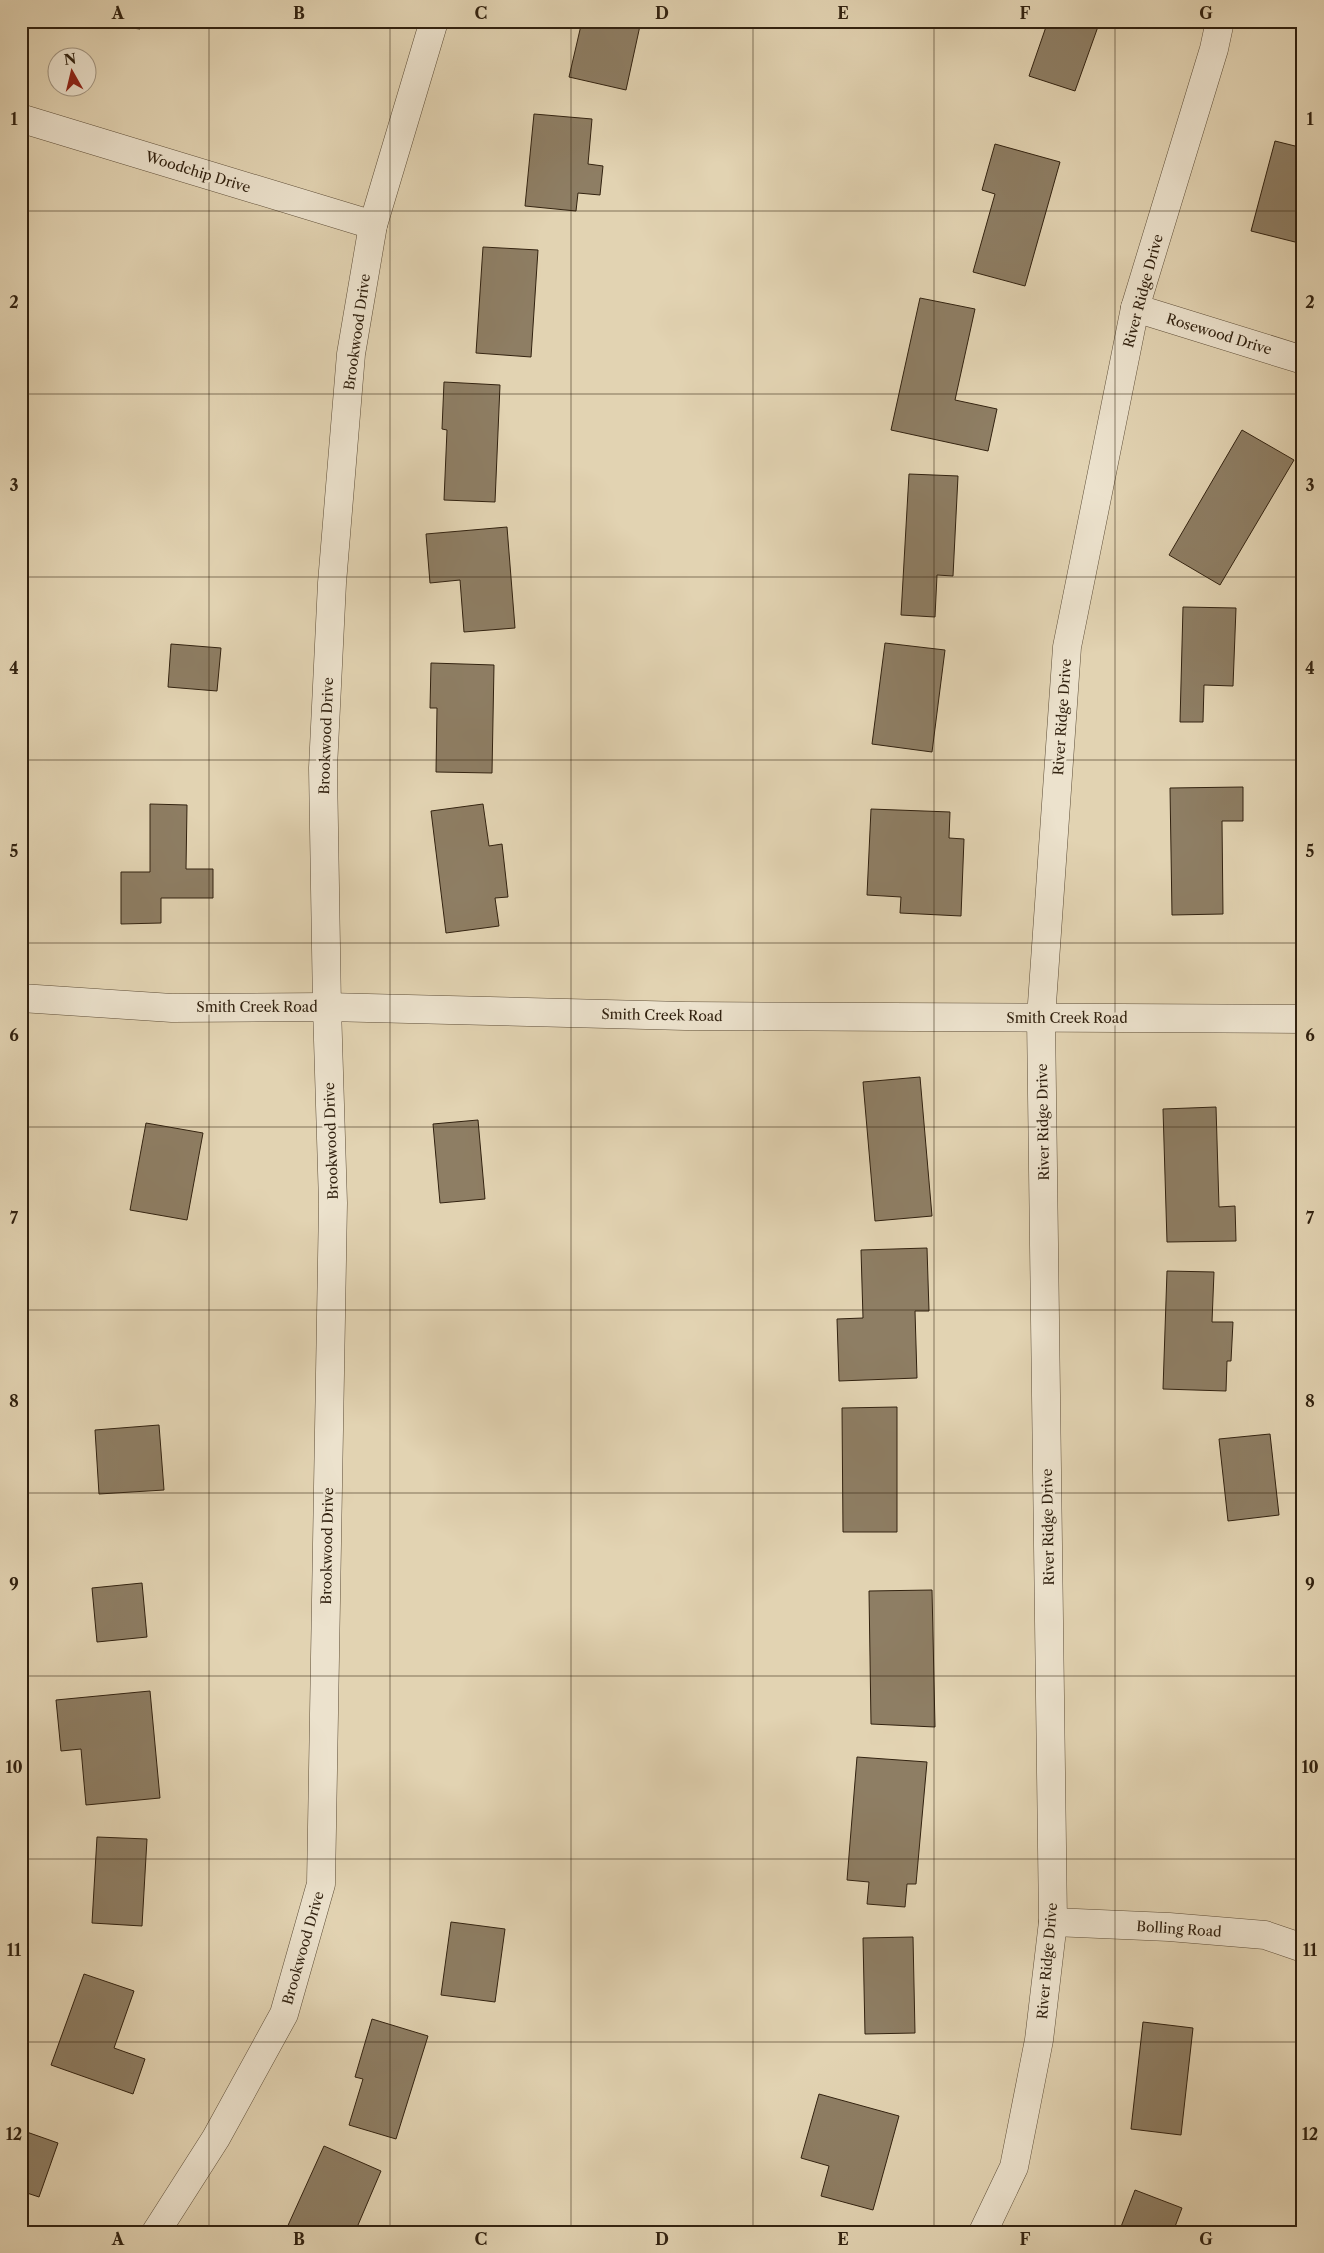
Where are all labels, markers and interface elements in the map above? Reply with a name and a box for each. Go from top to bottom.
text: A [111,3,125,23]
text: B [293,3,305,23]
text: C [475,3,487,23]
text: D [655,3,669,23]
text: E [837,3,849,23]
text: F [1020,3,1031,23]
text: G [1199,3,1213,23]
north arrow [48,48,98,98]
text: N [63,49,77,69]
text: 1 [10,109,18,129]
text: 1 [1306,109,1314,129]
street label: Woodchip Drive [142,147,253,197]
street label: River Ridge Drive [1119,232,1167,350]
street label: Brookwood Drive [340,272,374,391]
text: 2 [9,292,19,312]
text: 2 [1305,292,1315,312]
street label: Rosewood Drive [1164,309,1274,359]
text: 3 [9,475,19,495]
text: 3 [1305,475,1315,495]
text: 4 [9,658,19,678]
street label: River Ridge Drive [1049,658,1075,776]
text: 4 [1305,658,1315,678]
street label: Brookwood Drive [315,677,337,795]
text: 5 [10,841,19,861]
text: 5 [1306,841,1315,861]
street label: Smith Creek Road [196,998,318,1016]
street label: Smith Creek Road [601,1005,723,1025]
street label: Smith Creek Road [1006,1009,1128,1027]
text: 6 [9,1025,19,1045]
text: 6 [1305,1025,1315,1045]
street label: River Ridge Drive [1033,1063,1053,1181]
street label: Brookwood Drive [320,1082,342,1200]
text: 7 [10,1208,19,1228]
text: 7 [1306,1208,1315,1228]
text: 8 [9,1391,19,1411]
text: 8 [1305,1391,1315,1411]
street label: River Ridge Drive [1038,1468,1058,1586]
street label: Brookwood Drive [317,1487,337,1605]
text: 9 [9,1574,19,1594]
text: 9 [1305,1574,1315,1594]
text: 10 [5,1757,23,1777]
text: 10 [1301,1757,1319,1777]
street label: Brookwood Drive [278,1889,328,2007]
street label: River Ridge Drive [1033,1902,1061,2020]
street label: Bolling Road [1136,1917,1223,1941]
text: 11 [7,1940,22,1960]
text: 11 [1303,1940,1318,1960]
text: 12 [6,2124,22,2144]
text: 12 [1302,2124,1318,2144]
text: A [111,2229,125,2249]
text: B [293,2229,305,2249]
text: C [475,2229,487,2249]
text: D [655,2229,669,2249]
text: E [837,2229,849,2249]
text: F [1020,2229,1031,2249]
text: G [1199,2229,1213,2249]

